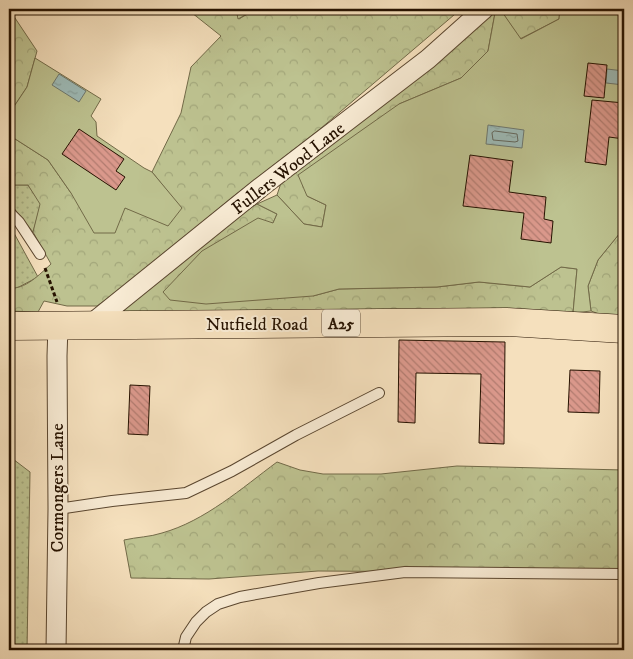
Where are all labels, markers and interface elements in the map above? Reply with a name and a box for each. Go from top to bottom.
street label: Fullers Wood Lane [228,118,350,220]
road number: A25 [322,309,360,336]
street label: Nutfield Road [206,314,308,336]
street label: Cormongers Lane [47,423,69,553]

